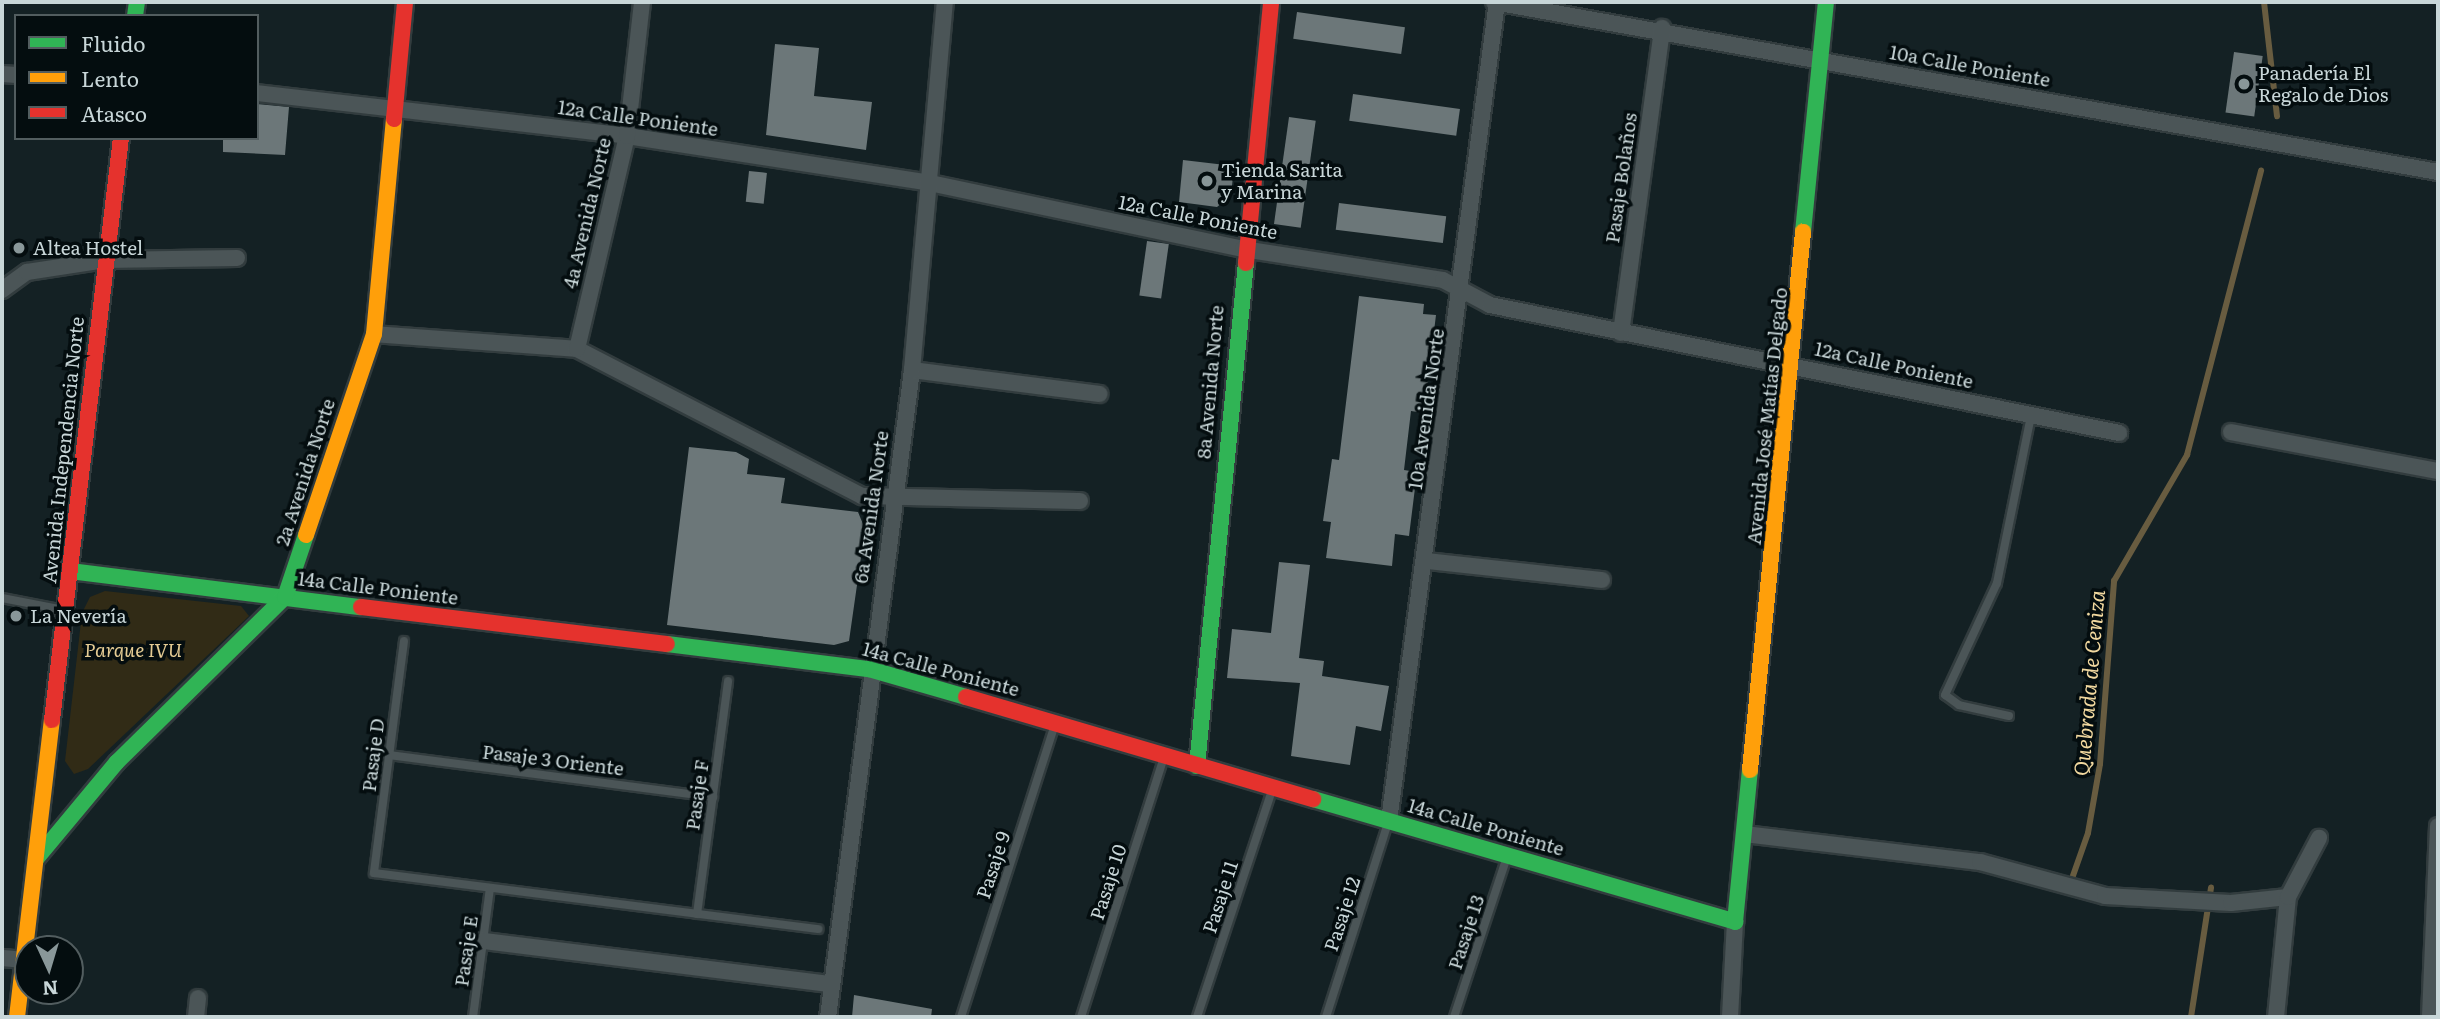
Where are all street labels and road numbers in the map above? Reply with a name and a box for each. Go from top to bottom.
street label: 10a Calle Poniente [1888,41,2052,91]
street label: 12a Calle Poniente [557,95,719,141]
street label: Pasaje Bolaños [1601,111,1641,245]
street label: 4a Avenida Norte [559,135,615,291]
street label: 12a Calle Poniente [1117,190,1279,244]
street label: Avenida José Matías Delgado [1742,286,1792,546]
street label: 8a Avenida Norte [1192,304,1228,460]
street label: Avenida Independencia Norte [38,315,88,585]
street label: 10a Avenida Norte [1403,327,1449,491]
street label: 12a Calle Poniente [1813,337,1975,393]
street label: 2a Avenida Norte [270,396,340,548]
street label: 6a Avenida Norte [849,429,893,585]
street label: 14a Calle Poniente [297,567,459,609]
street label: 14a Calle Poniente [860,637,1022,701]
street label: Pasaje D [357,717,389,793]
street label: Pasaje 3 Oriente [481,740,625,780]
street label: Pasaje F [681,758,713,832]
street label: 14a Calle Poniente [1405,794,1567,860]
street label: Pasaje 9 [971,828,1015,902]
street label: Pasaje 10 [1085,841,1131,923]
street label: Pasaje 11 [1198,858,1242,936]
street label: Pasaje 12 [1319,874,1365,954]
street label: Pasaje 13 [1443,892,1489,972]
street label: Pasaje E [450,914,482,988]

